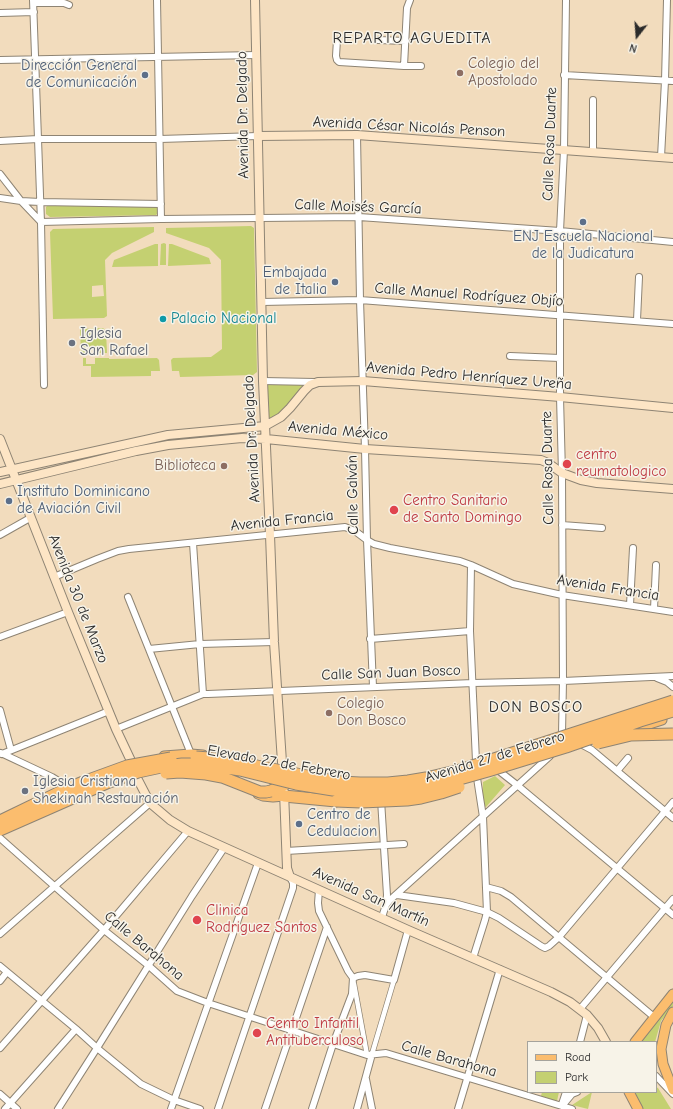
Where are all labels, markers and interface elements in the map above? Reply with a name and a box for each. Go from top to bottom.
north arrow [617,16,657,56]
district label: REPARTO AGUEDITA [333,28,491,48]
text: N [628,41,639,55]
street label: Avenida Dr. Delgado [233,51,253,179]
place label: Colegio del Apostolado [468,55,539,90]
place label: Dirección General de Comunicación [21,57,137,92]
marker: Colegio del Apostolado [455,68,465,78]
marker: Dirección General de Comunicación [140,70,150,80]
street label: Calle Rosa Duarte [539,87,561,201]
street label: Avenida César Nicolás Penson [312,113,506,141]
street label: Calle Moisés García [294,196,422,218]
marker: ENJ Escuela Nacional de la Judicatura [578,217,588,227]
place label: ENJ Escuela Nacional de la Judicatura [513,228,653,263]
place label: Embajada de Italia [263,264,327,299]
marker: Embajada de Italia [330,277,340,287]
street label: Calle Manuel Rodríguez Objío [374,279,564,311]
place label: Palacio Nacional [171,310,277,328]
marker: Palacio Nacional [158,314,168,324]
place label: Iglesia San Rafael [80,325,148,360]
marker: Iglesia San Rafael [67,338,77,348]
street label: Avenida Pedro Henríquez Ureña [365,358,573,394]
street label: Avenida Dr. Delgado [240,375,264,503]
street label: Calle Rosa Duarte [538,411,558,525]
street label: Avenida México [287,418,389,444]
place label: centro reumatologico [576,446,667,481]
street label: Calle Galván [343,455,363,535]
place label: Biblioteca [154,457,216,475]
marker: centro reumatologico [561,458,573,470]
marker: Biblioteca [219,461,229,471]
place label: Instituto Dominicano de Aviación Civil [17,483,150,518]
place label: Centro Sanitario de Santo Domingo [403,492,522,527]
marker: Instituto Dominicano de Aviación Civil [4,496,14,506]
marker: Centro Sanitario de Santo Domingo [388,504,400,516]
street label: Avenida Francia [230,507,334,535]
street label: Avenida 30 de Marzo [44,532,112,666]
street label: Avenida Francia [556,571,660,605]
street label: Calle San Juan Bosco [321,662,461,684]
place label: Colegio Don Bosco [337,695,406,730]
district label: DON BOSCO [489,697,583,717]
marker: Colegio Don Bosco [324,708,334,718]
street label: Avenida 27 de Febrero [423,727,567,787]
street label: Elevado 27 de Febrero [206,742,352,784]
place label: Iglesia Cristiana Shekinah Restauración [33,773,179,808]
marker: Iglesia Cristiana Shekinah Restauración [20,786,30,796]
place label: Centro de Cedulacion [307,806,377,841]
marker: Centro de Cedulacion [294,819,304,829]
street label: Avenida San Martín [310,863,432,931]
place label: Clinica Rodriguez Santos [206,902,317,937]
street label: Calle Barahona [100,907,188,985]
marker: Clinica Rodriguez Santos [191,914,203,926]
place label: Centro Infantil Antituberculoso [266,1015,364,1050]
marker: Centro Infantil Antituberculoso [251,1027,263,1039]
street label: Calle Barahona [399,1037,499,1081]
legend [527,1041,657,1093]
text: Road [565,1050,591,1064]
text: Park [565,1070,588,1084]

